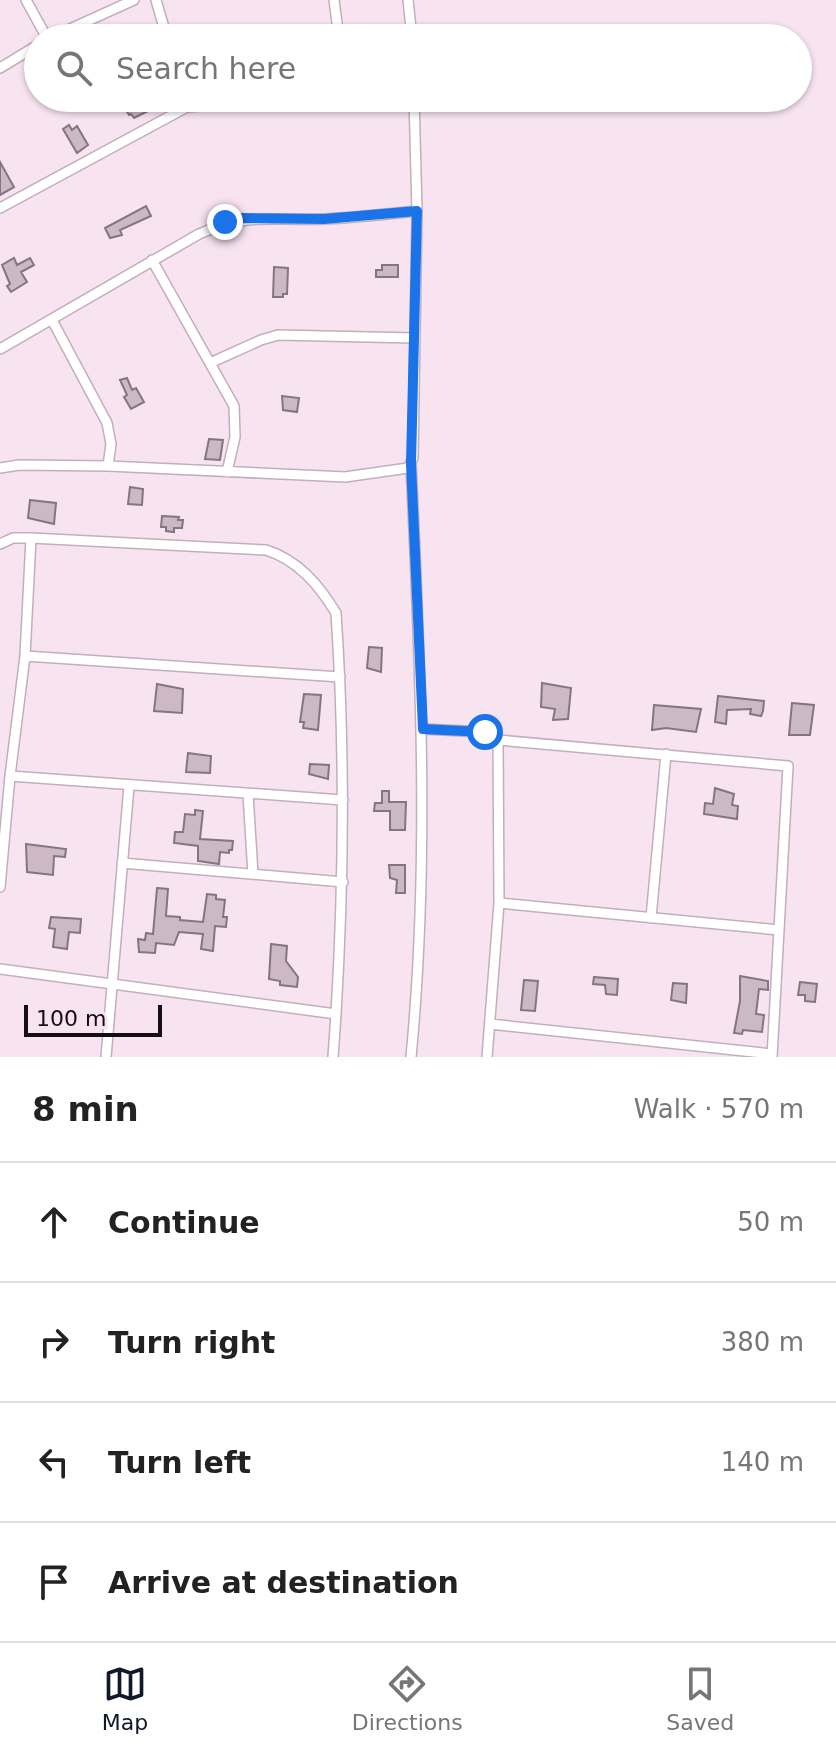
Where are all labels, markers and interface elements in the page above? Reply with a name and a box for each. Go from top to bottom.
search box [24,24,812,112]
icon: search [52,46,96,90]
text: Search here [116,51,296,86]
route end [207,204,243,240]
route start [467,714,503,750]
scale bar [24,1001,162,1037]
text: 100 m [36,1006,106,1031]
text: 8 min [32,1089,139,1129]
text: Walk · 570 m [634,1094,804,1124]
icon: ahead [32,1200,76,1244]
text: Continue [108,1205,260,1240]
text: 50 m [737,1207,804,1237]
icon: right [32,1320,76,1364]
text: Turn right [108,1325,275,1360]
text: 380 m [721,1327,804,1357]
icon: left [32,1440,76,1484]
text: Turn left [108,1445,251,1480]
text: 140 m [721,1447,804,1477]
icon: arrive [32,1560,76,1604]
text: Arrive at destination [108,1565,459,1600]
tab: Map [102,1662,148,1735]
tab: Directions [352,1662,463,1735]
tab: Saved [666,1662,734,1735]

